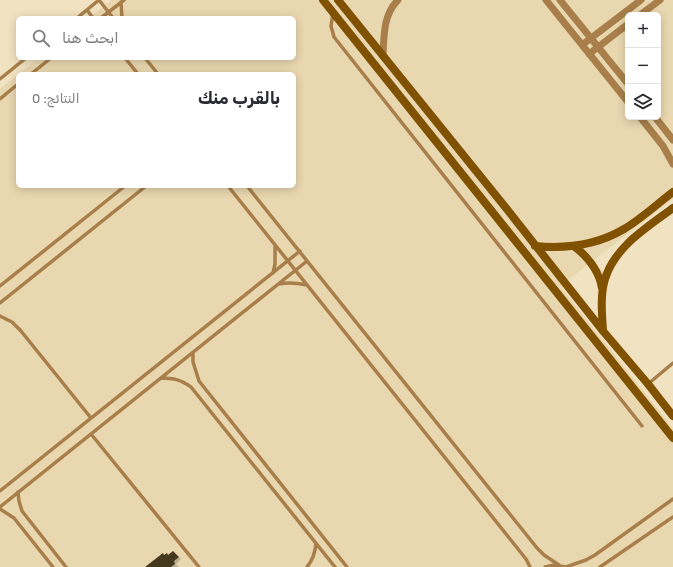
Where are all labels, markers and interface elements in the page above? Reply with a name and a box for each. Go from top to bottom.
map controls [625,12,661,120]
button: + [625,12,661,48]
search box [16,16,296,60]
icon: search [30,27,52,49]
text: ابحث هنا [62,29,119,47]
button: − [625,48,661,84]
button: layers [625,84,661,120]
text: بالقرب منك [198,88,280,108]
text: النتائج: 0 [32,91,79,106]

